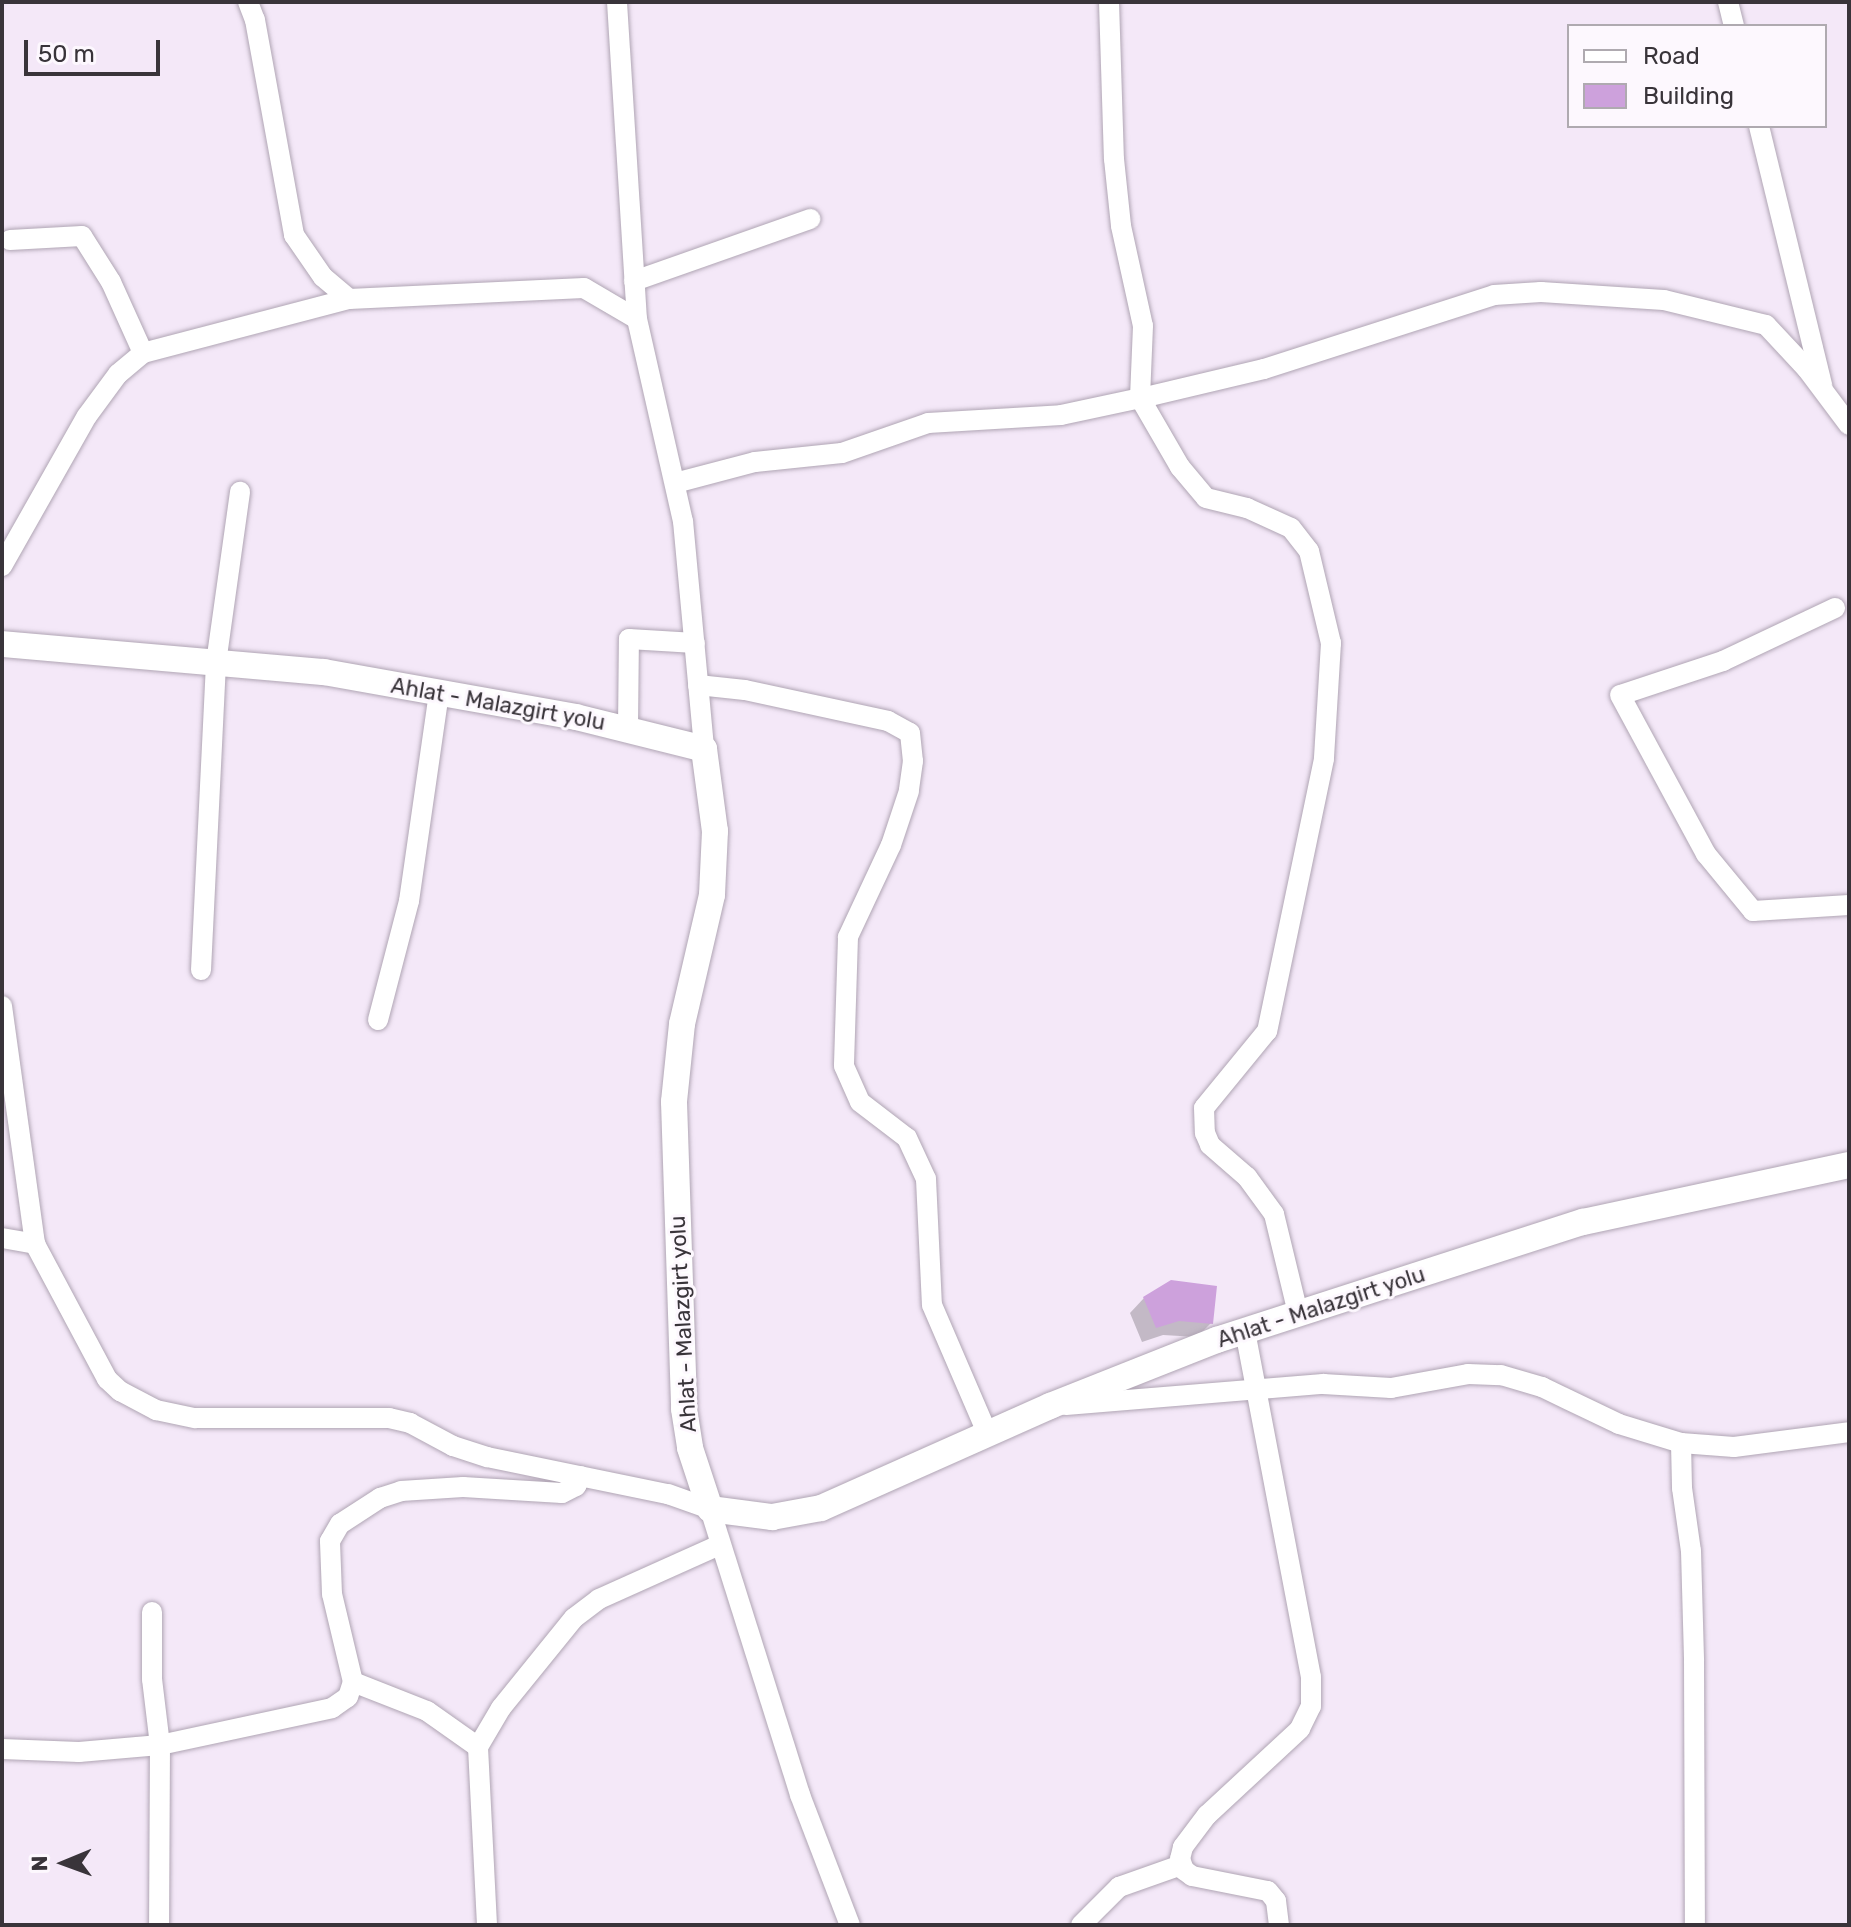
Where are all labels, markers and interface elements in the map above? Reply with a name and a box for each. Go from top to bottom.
scale bar [28,24,164,74]
legend [1567,24,1827,128]
text: 50 m [38,40,95,68]
text: Road [1643,42,1700,70]
text: Building [1643,82,1734,110]
street label: Ahlat - Malazgirt yolu [389,672,607,736]
street label: Ahlat - Malazgirt yolu [664,1215,702,1433]
street label: Ahlat - Malazgirt yolu [1213,1261,1429,1353]
north arrow [24,1823,104,1903]
text: N [26,1855,53,1872]

